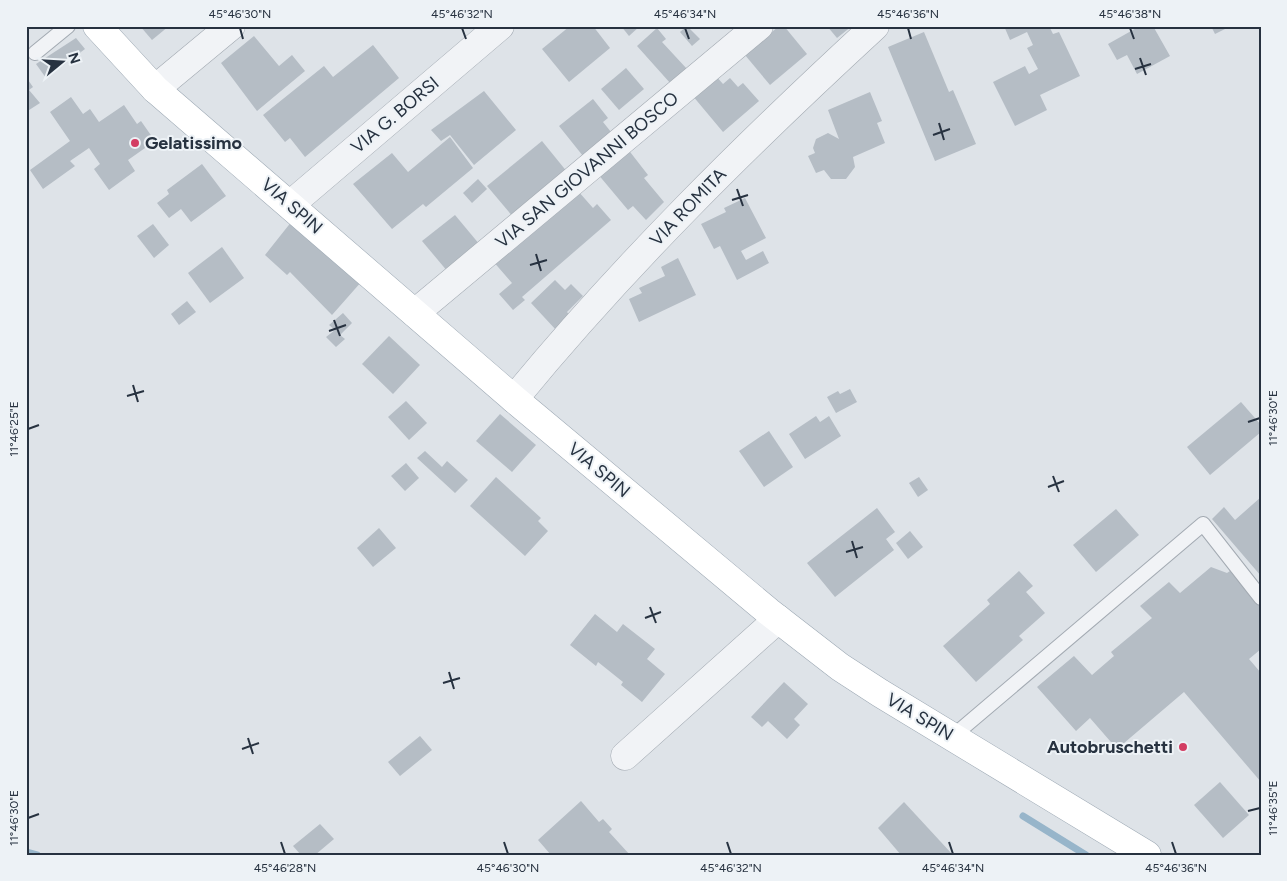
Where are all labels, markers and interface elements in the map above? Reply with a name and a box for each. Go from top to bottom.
text: 45°46'30"N [209,7,271,21]
text: 45°46'32"N [431,7,493,21]
text: 45°46'34"N [654,7,716,21]
text: 45°46'36"N [877,7,939,21]
text: 45°46'38"N [1099,7,1161,21]
north arrow [38,38,88,88]
text: N [64,50,84,66]
street label: VIA G. BORSI [347,72,443,158]
street label: VIA SAN GIOVANNI BOSCO [491,87,683,253]
place label: Gelatissimo [145,132,242,154]
marker: Gelatissimo [129,137,141,149]
street label: VIA ROMITA [645,163,731,251]
street label: VIA SPIN [257,173,327,239]
text: 11°46'30"E [1266,390,1280,446]
text: 11°46'25"E [7,401,21,457]
street label: VIA SPIN [563,438,635,502]
street label: VIA SPIN [882,688,958,746]
place label: Autobruschetti [1047,736,1173,758]
marker: Autobruschetti [1177,741,1189,753]
text: 11°46'35"E [1266,780,1280,836]
text: 11°46'30"E [7,790,21,846]
text: 45°46'28"N [254,861,316,875]
text: 45°46'30"N [477,861,539,875]
text: 45°46'32"N [700,861,762,875]
text: 45°46'34"N [922,861,984,875]
text: 45°46'36"N [1145,861,1207,875]

